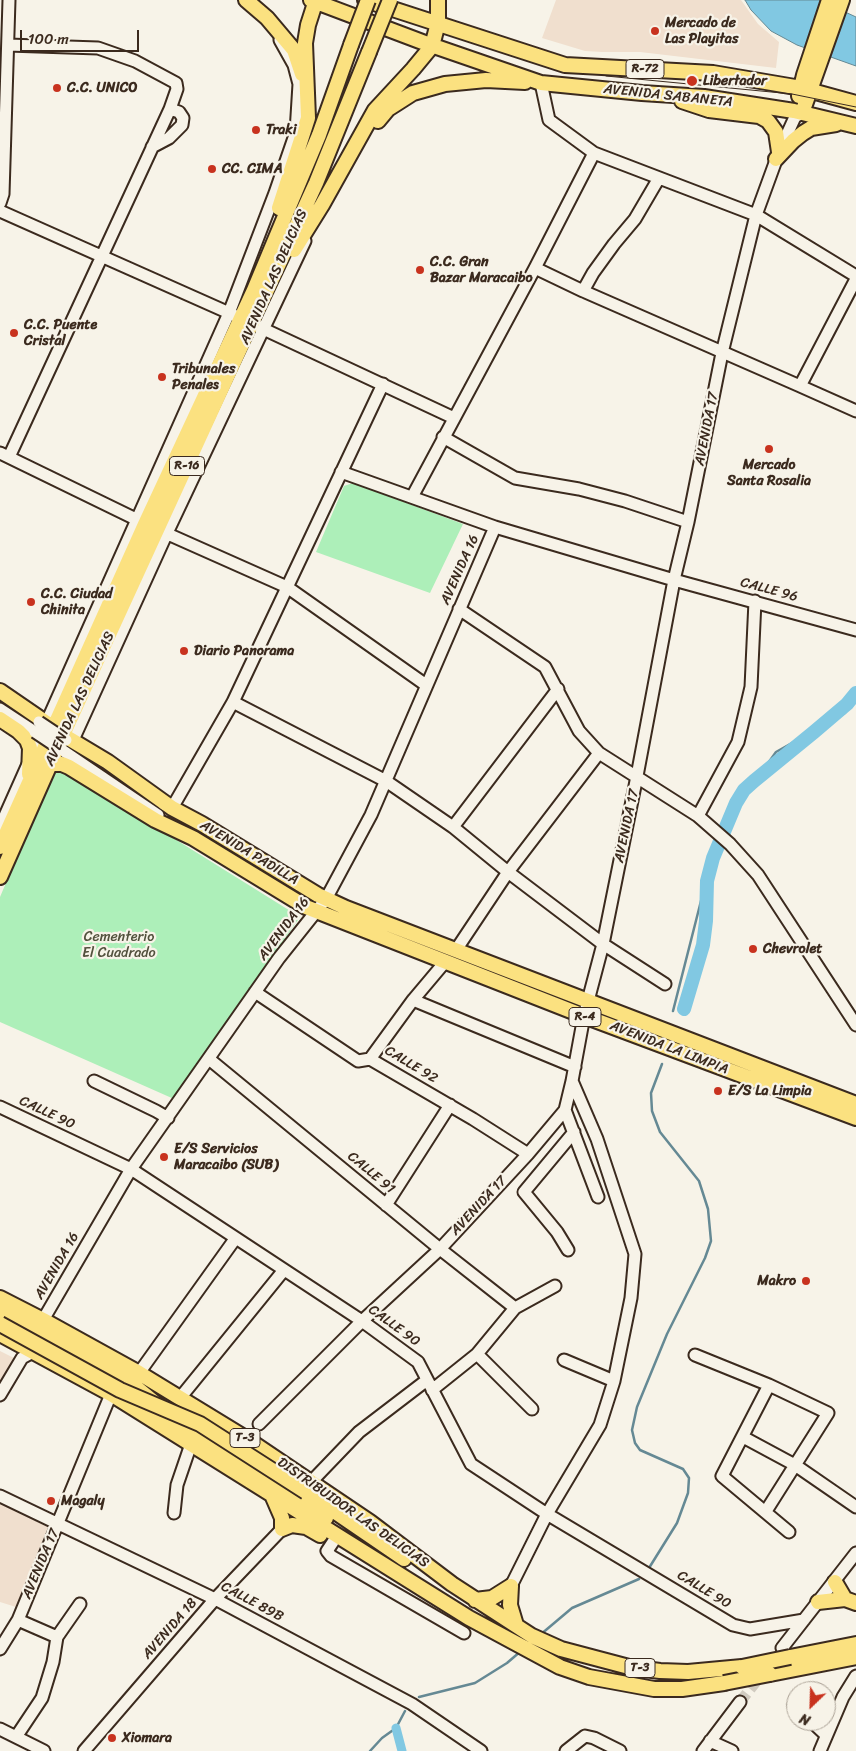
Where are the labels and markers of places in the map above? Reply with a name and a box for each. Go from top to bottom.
place label: Mercado de Las Playitas [665,15,738,48]
marker: Mercado de Las Playitas [649,25,661,37]
place label: Libertador [703,73,767,89]
marker: Libertador [685,74,699,88]
place label: C.C. UNICO [67,80,138,96]
marker: C.C. UNICO [51,82,63,94]
place label: Traki [266,122,297,138]
marker: Traki [250,124,262,136]
place label: CC. CIMA [222,161,283,177]
marker: CC. CIMA [206,163,218,175]
place label: C.C. Gran Bazar Maracaibo [430,254,533,286]
marker: C.C. Gran Bazar Maracaibo [414,264,426,276]
place label: C.C. Puente Cristal [24,317,97,350]
marker: C.C. Puente Cristal [8,327,20,339]
place label: Tribunales Penales [172,361,235,394]
marker: Tribunales Penales [156,371,168,383]
marker: Mercado Santa Rosalia [763,443,775,455]
place label: Mercado Santa Rosalia [727,457,811,490]
place label: C.C. Ciudad Chinita [41,586,112,618]
marker: C.C. Ciudad Chinita [25,596,37,608]
place label: Diario Panorama [194,643,294,659]
marker: Diario Panorama [178,645,190,657]
place label: Chevrolet [763,941,822,957]
marker: Chevrolet [747,943,759,955]
place label: E/S La Limpia [728,1083,812,1099]
marker: E/S La Limpia [712,1085,724,1097]
place label: E/S Servicios Maracaibo (SUB) [174,1141,278,1174]
marker: E/S Servicios Maracaibo (SUB) [158,1151,170,1163]
place label: Makro [757,1273,796,1289]
marker: Makro [800,1275,812,1287]
place label: Magaly [61,1493,105,1509]
marker: Magaly [45,1495,57,1507]
place label: Xiomara [122,1730,172,1746]
marker: Xiomara [106,1732,118,1744]

